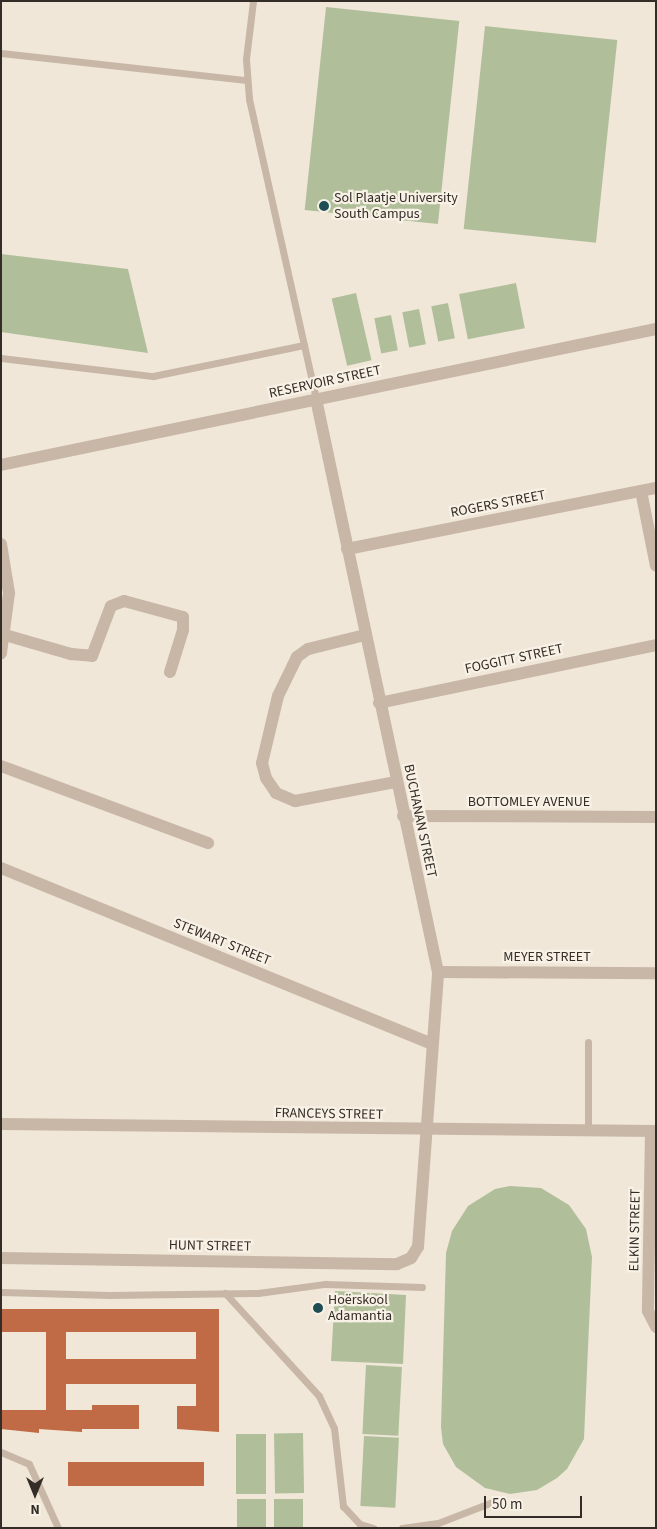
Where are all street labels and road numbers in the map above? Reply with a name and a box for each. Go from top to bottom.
street label: RESERVOIR STREET [268,362,382,402]
street label: ROGERS STREET [449,487,547,521]
street label: FOGGITT STREET [463,640,565,678]
street label: BUCHANAN STREET [400,763,440,879]
street label: BOTTOMLEY AVENUE [468,794,590,810]
street label: STEWART STREET [171,915,273,969]
street label: MEYER STREET [503,949,591,965]
street label: FRANCEYS STREET [275,1105,383,1123]
street label: ELKIN STREET [626,1188,644,1272]
street label: HUNT STREET [169,1237,251,1255]

